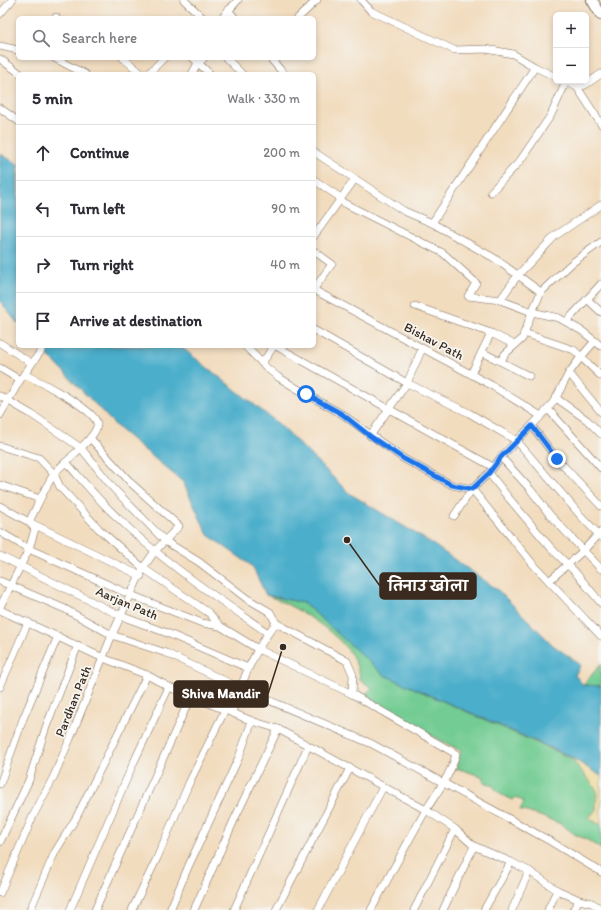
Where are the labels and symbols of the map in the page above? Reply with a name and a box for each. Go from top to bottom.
street label: Bishav Path [402,319,467,363]
route start [297,385,315,403]
route end [548,450,566,468]
callout: तिनाउ खोला [380,573,476,599]
text: तिनाउ खोला [386,575,470,595]
street label: Aarjan Path [94,583,161,623]
street label: Pardhan Path [52,663,94,739]
callout: Shiva Mandir [174,681,268,707]
text: Shiva Mandir [182,685,261,702]

